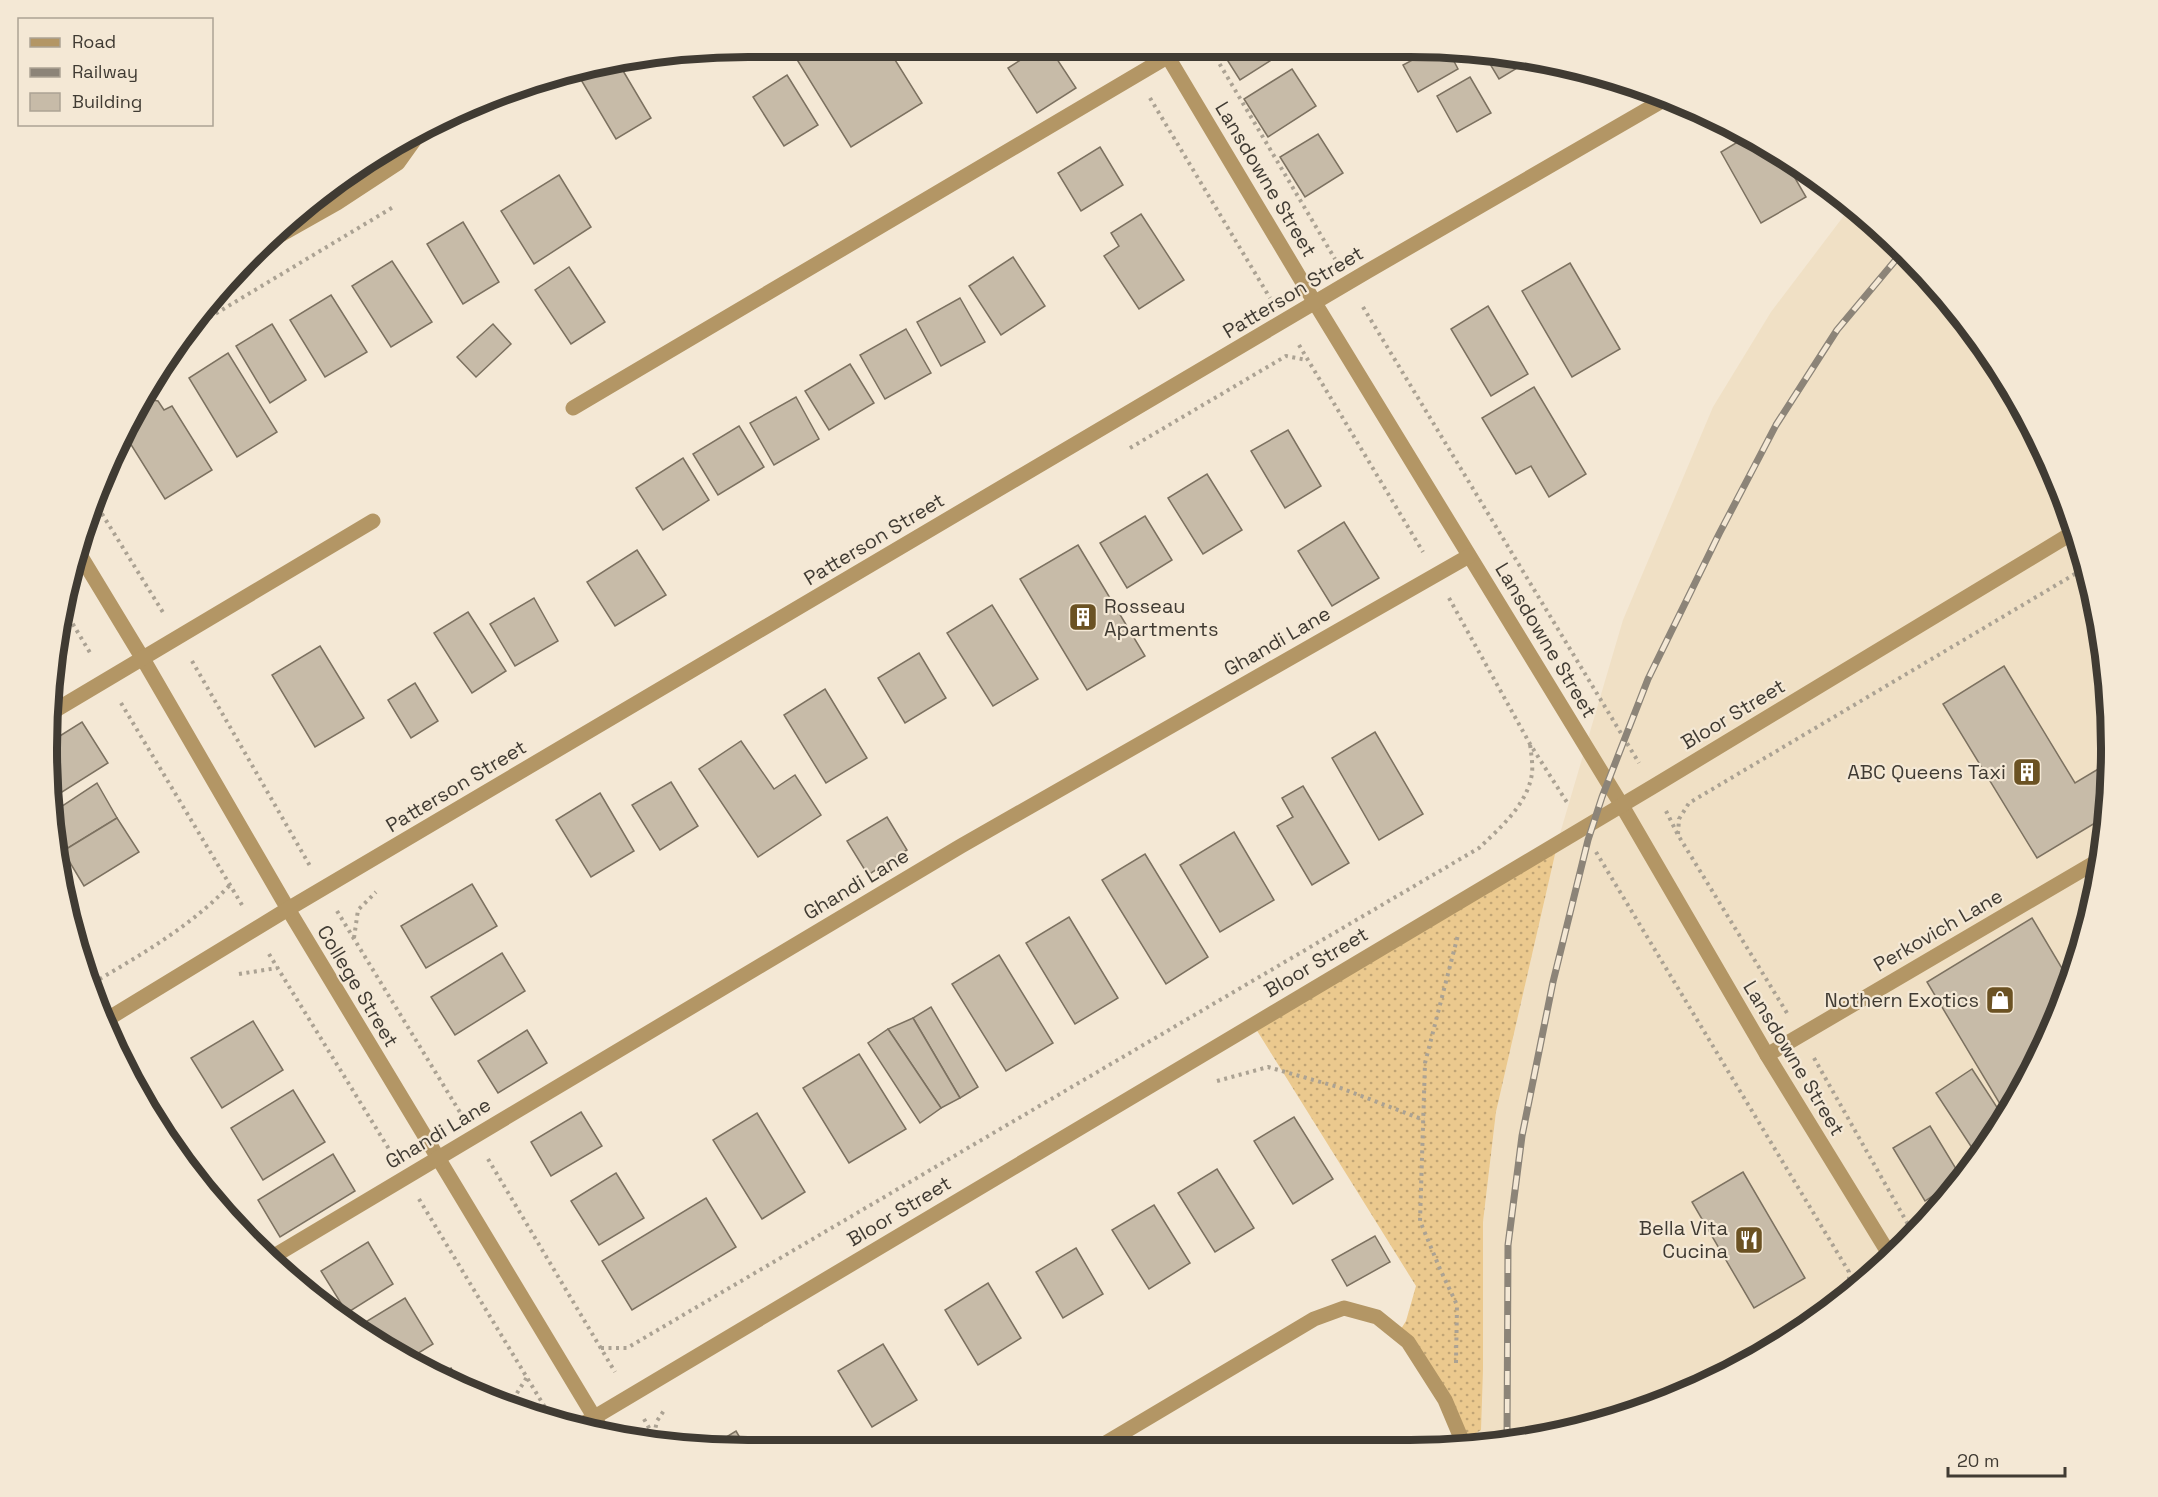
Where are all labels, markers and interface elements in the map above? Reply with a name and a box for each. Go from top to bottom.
legend [18,18,213,126]
text: Road [72,30,116,53]
text: Railway [72,60,138,83]
text: Building [72,90,142,113]
street label: Lansdowne Street [1209,97,1323,261]
street label: Patterson Street [1218,240,1368,344]
street label: Patterson Street [799,487,949,591]
street label: Lansdowne Street [1489,558,1603,722]
place label: Rosseau Apartments [1104,593,1218,642]
street label: Ghandi Lane [1219,600,1335,682]
building icon: Rosseau Apartments [1067,601,1099,633]
street label: Bloor Street [1676,673,1790,755]
street label: Patterson Street [381,734,531,838]
building icon: ABC Queens Taxi [2011,756,2043,788]
place label: ABC Queens Taxi [1847,759,2006,785]
street label: Ghandi Lane [798,842,914,926]
street label: Perkovich Lane [1869,883,2007,977]
street label: College Street [311,920,405,1052]
street label: Bloor Street [1259,921,1373,1003]
street label: Lansdowne Street [1737,976,1851,1140]
shop icon: Nothern Exotics [1984,984,2016,1016]
place label: Nothern Exotics [1824,987,1979,1013]
street label: Ghandi Lane [380,1091,496,1175]
street label: Bloor Street [842,1170,956,1252]
place label: Bella Vita Cucina [1639,1215,1728,1264]
restaurant icon: Bella Vita Cucina [1733,1224,1765,1256]
scale bar [1948,1440,2065,1478]
text: 20 m [1957,1449,2000,1472]

